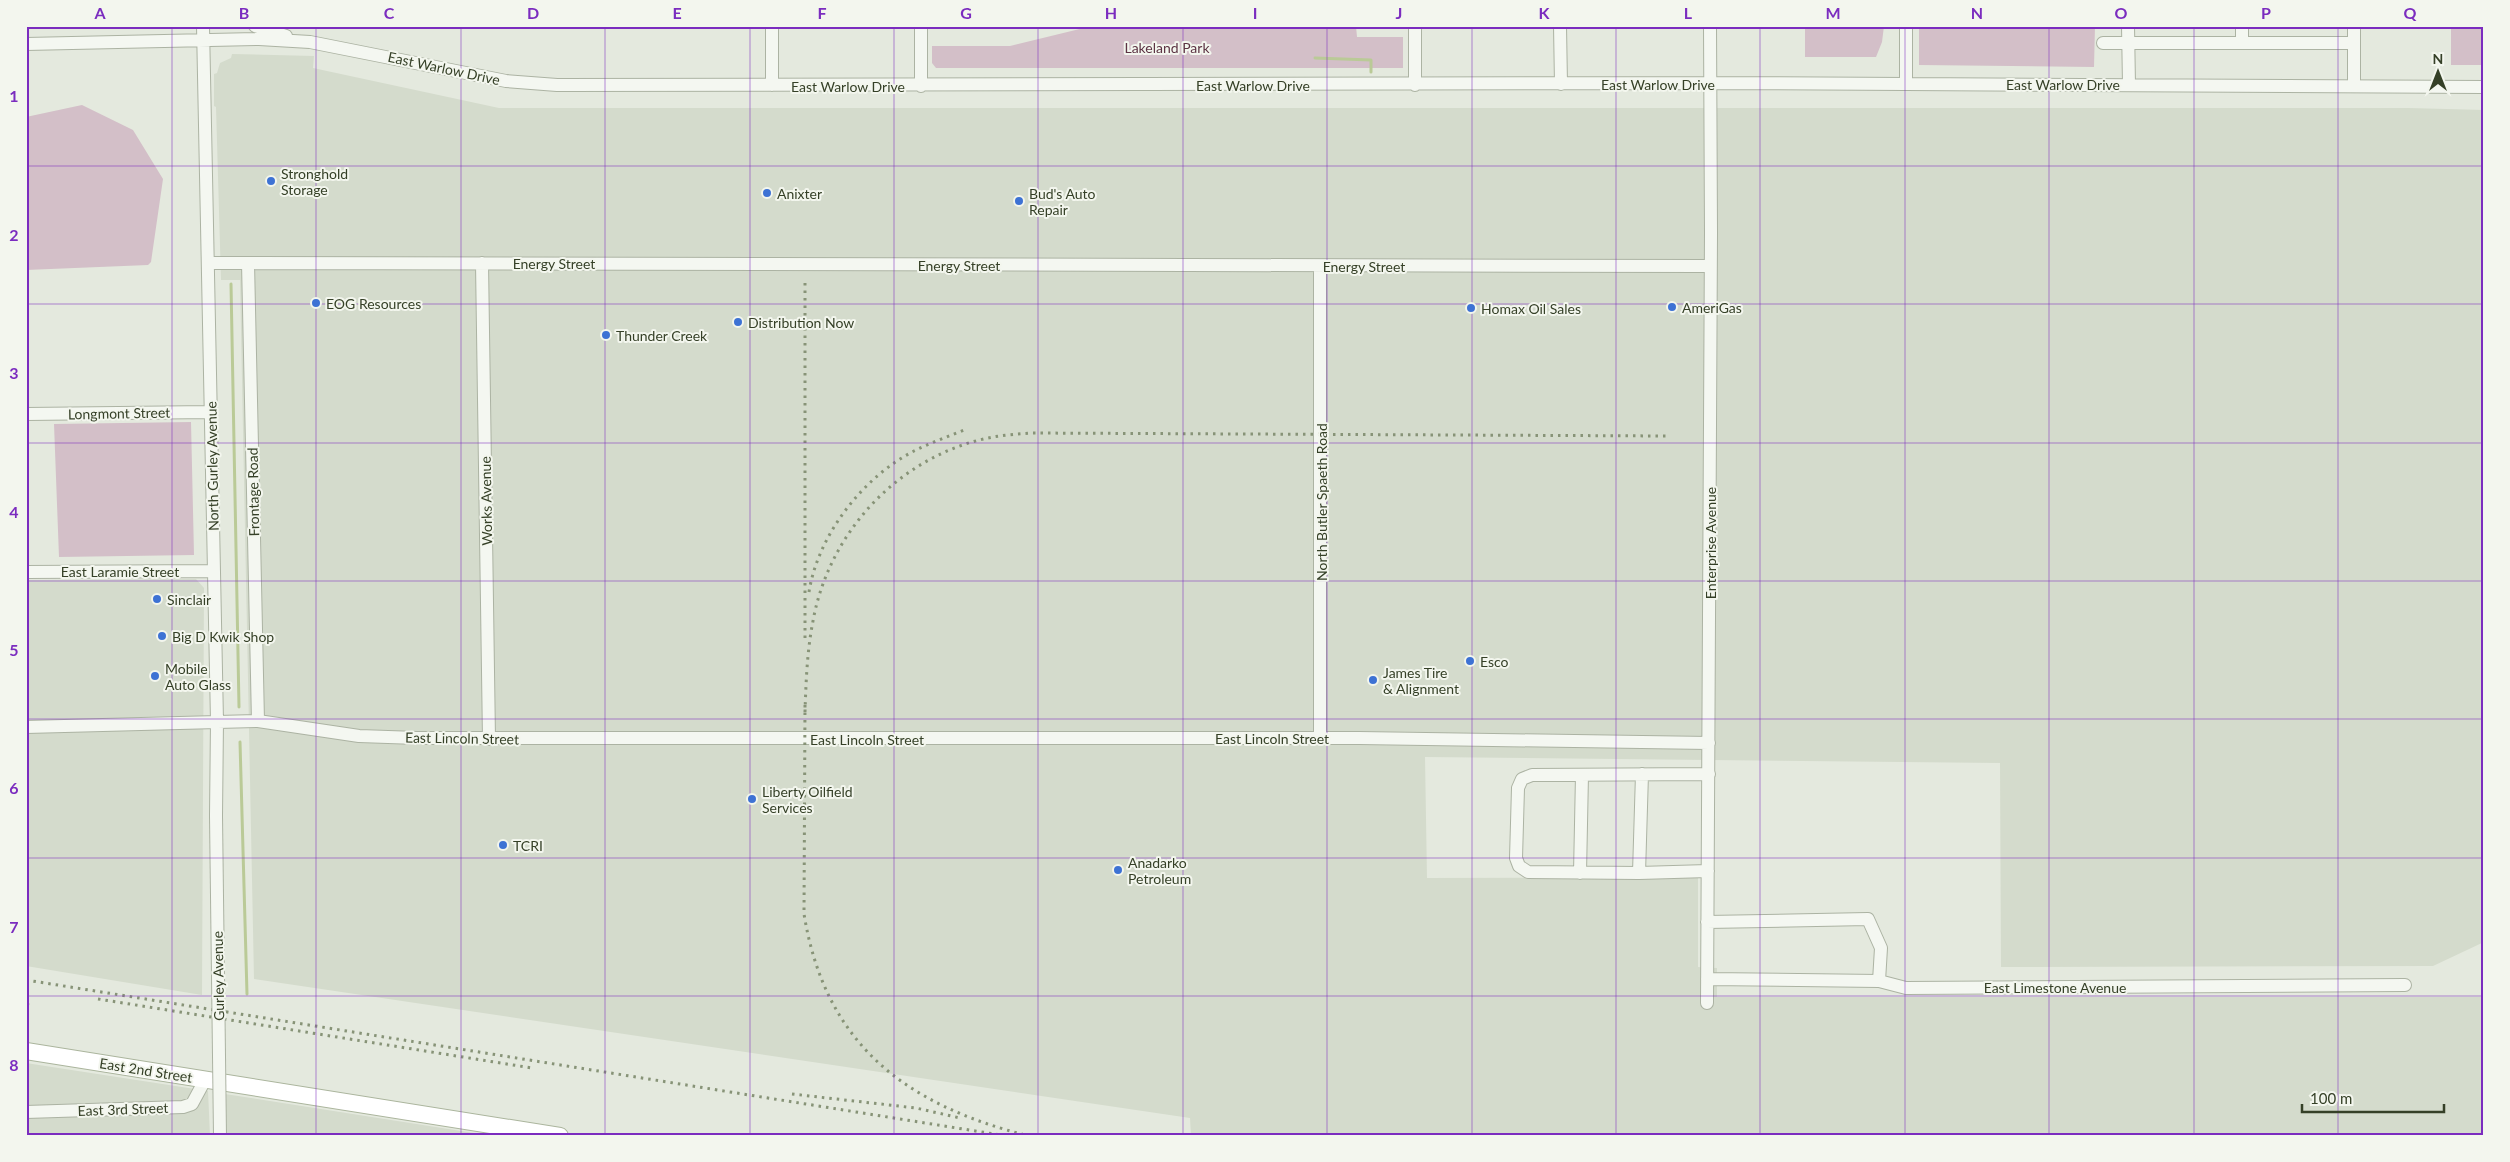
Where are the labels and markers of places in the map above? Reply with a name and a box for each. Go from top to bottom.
place label: Stronghold Storage [281,165,348,198]
marker: Stronghold Storage [265,175,277,187]
place label: Anixter [777,185,822,202]
place label: Bud's Auto Repair [1029,185,1096,218]
marker: Anixter [761,187,773,199]
marker: Bud's Auto Repair [1013,195,1025,207]
place label: EOG Resources [326,295,421,312]
marker: EOG Resources [310,297,322,309]
place label: AmeriGas [1682,299,1742,316]
place label: Homax Oil Sales [1481,300,1581,317]
marker: AmeriGas [1666,301,1678,313]
marker: Homax Oil Sales [1465,302,1477,314]
place label: Distribution Now [748,314,854,331]
marker: Distribution Now [732,316,744,328]
place label: Thunder Creek [616,327,708,344]
marker: Thunder Creek [600,329,612,341]
place label: Sinclair [167,591,211,608]
marker: Sinclair [151,593,163,605]
place label: Big D Kwik Shop [172,628,274,645]
marker: Big D Kwik Shop [156,630,168,642]
place label: Esco [1480,653,1509,670]
marker: Esco [1464,655,1476,667]
place label: Mobile Auto Glass [165,660,231,693]
place label: James Tire & Alignment [1383,664,1459,697]
marker: Mobile Auto Glass [149,670,161,682]
marker: James Tire & Alignment [1367,674,1379,686]
place label: Liberty Oilfield Services [762,783,853,816]
marker: Liberty Oilfield Services [746,793,758,805]
place label: TCRI [513,837,543,854]
marker: TCRI [497,839,509,851]
place label: Anadarko Petroleum [1128,854,1191,887]
marker: Anadarko Petroleum [1112,864,1124,876]

